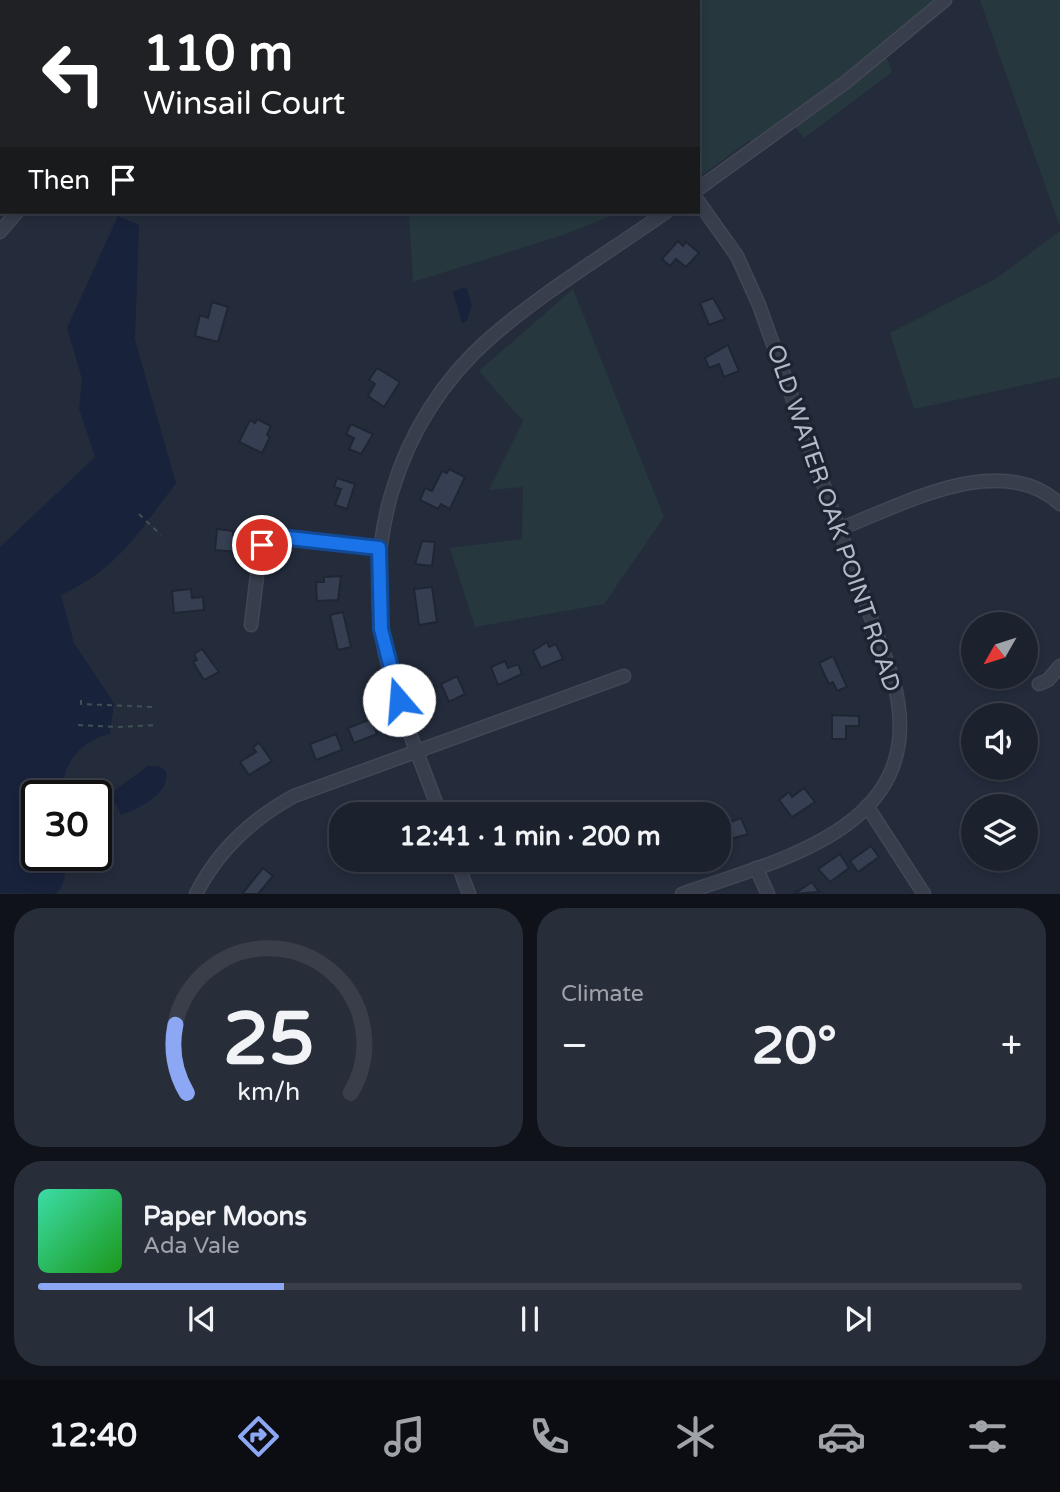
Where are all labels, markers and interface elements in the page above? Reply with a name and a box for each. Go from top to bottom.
text: 110 m [143,25,293,84]
icon: left [28,28,119,119]
text: Winsail Court [143,85,345,123]
icon: arrive [104,161,142,199]
text: Then [28,165,90,196]
street label: OLD WATER OAK POINT ROAD [760,341,907,696]
pin [232,515,292,575]
icon: arrive [243,526,281,564]
north arrow [961,612,1038,690]
map controls [961,612,1038,871]
position arrow [362,663,436,737]
button: sound [961,703,1038,780]
speed limit sign: 30 [21,780,112,871]
button: layers [961,794,1038,871]
text: 12:41 · 1 min · 200 m [399,821,661,852]
text: Climate [561,980,644,1008]
text: 25 [223,997,314,1085]
text: 20° [752,1015,837,1078]
text: − [561,1023,588,1069]
text: + [1001,1023,1022,1069]
text: km/h [237,1077,300,1107]
text: Paper Moons [143,1201,307,1232]
text: Ada Vale [143,1232,240,1260]
icon: previous [183,1300,221,1338]
icon: pause [511,1300,549,1338]
icon: next [839,1300,877,1338]
icon: directions [234,1412,283,1461]
icon: music [380,1412,429,1461]
icon: phone [525,1412,574,1461]
icon: climate [671,1412,720,1461]
icon: car [817,1412,866,1461]
icon: filters [963,1412,1012,1461]
text: 12:40 [48,1417,137,1455]

